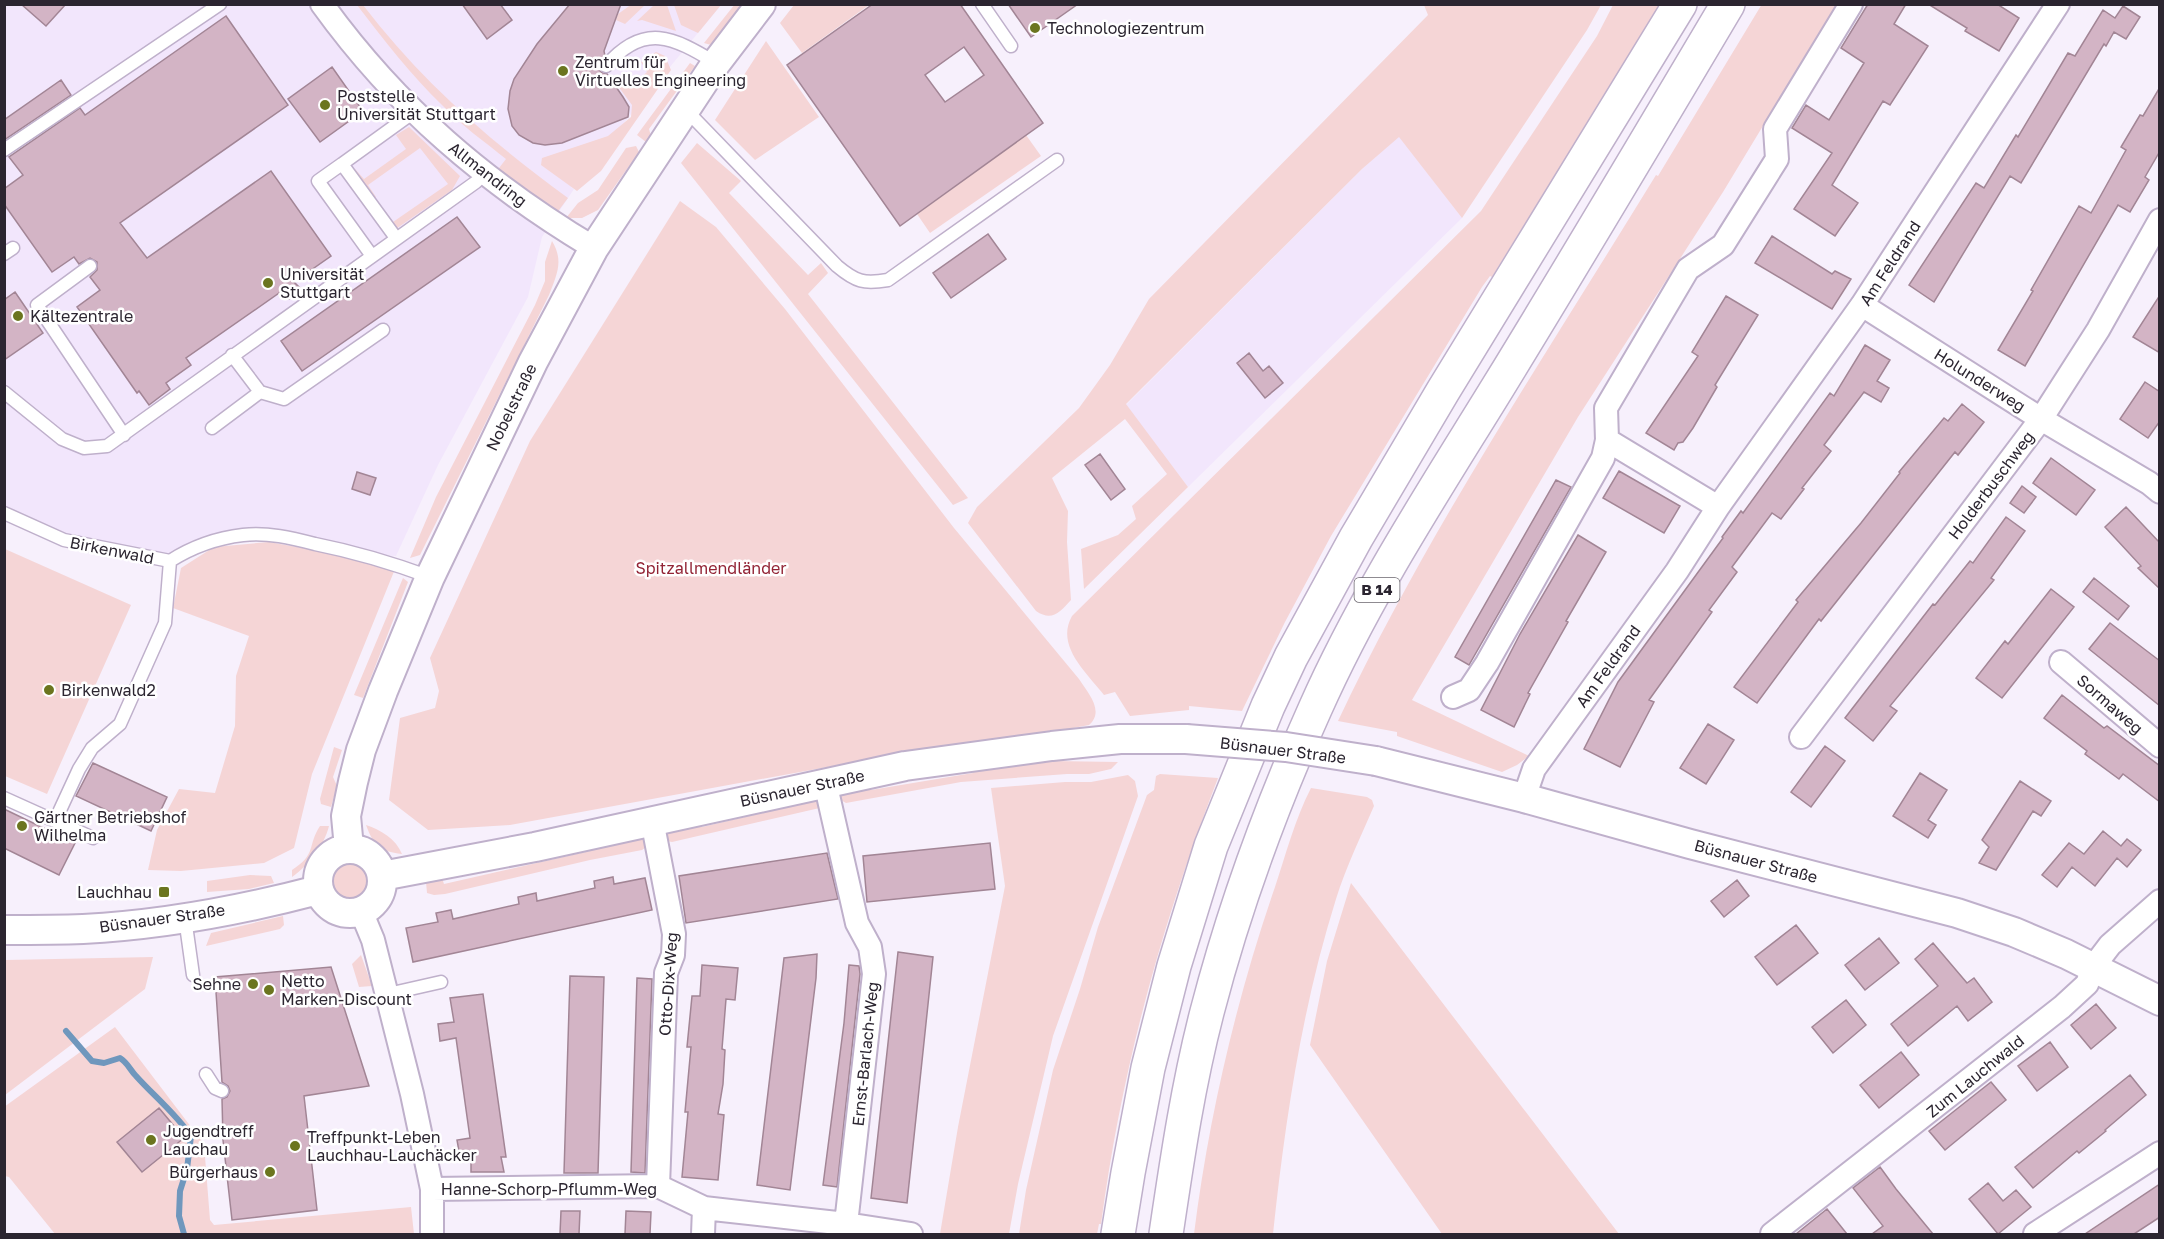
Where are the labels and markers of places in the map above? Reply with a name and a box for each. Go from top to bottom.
place label: Technologiezentrum [1047,18,1204,38]
marker: Technologiezentrum [1028,21,1042,35]
place label: Zentrum für Virtuelles Engineering [575,52,746,90]
marker: Zentrum für Virtuelles Engineering [556,64,570,78]
place label: Poststelle Universität Stuttgart [337,86,496,124]
marker: Poststelle Universität Stuttgart [318,98,332,112]
place label: Universität Stuttgart [280,264,364,302]
marker: Universität Stuttgart [261,276,275,290]
place label: Kältezentrale [30,306,133,326]
marker: Kältezentrale [11,309,25,323]
place label: Birkenwald2 [61,680,156,700]
marker: Birkenwald2 [42,683,56,697]
place label: Gärtner Betriebshof Wilhelma [34,807,186,845]
marker: Gärtner Betriebshof Wilhelma [15,819,29,833]
place label: Lauchhau [77,882,152,902]
marker: Lauchhau [157,885,171,899]
place label: Netto Marken-Discount [281,971,412,1009]
place label: Sehne [193,974,241,994]
marker: Sehne [246,977,260,991]
marker: Netto Marken-Discount [262,983,276,997]
place label: Jugendtreff Lauchau [163,1121,254,1159]
place label: Treffpunkt-Leben Lauchhau-Lauchäcker [307,1127,477,1165]
marker: Jugendtreff Lauchau [144,1133,158,1147]
marker: Treffpunkt-Leben Lauchhau-Lauchäcker [288,1139,302,1153]
place label: Bürgerhaus [169,1162,258,1182]
marker: Bürgerhaus [263,1165,277,1179]

